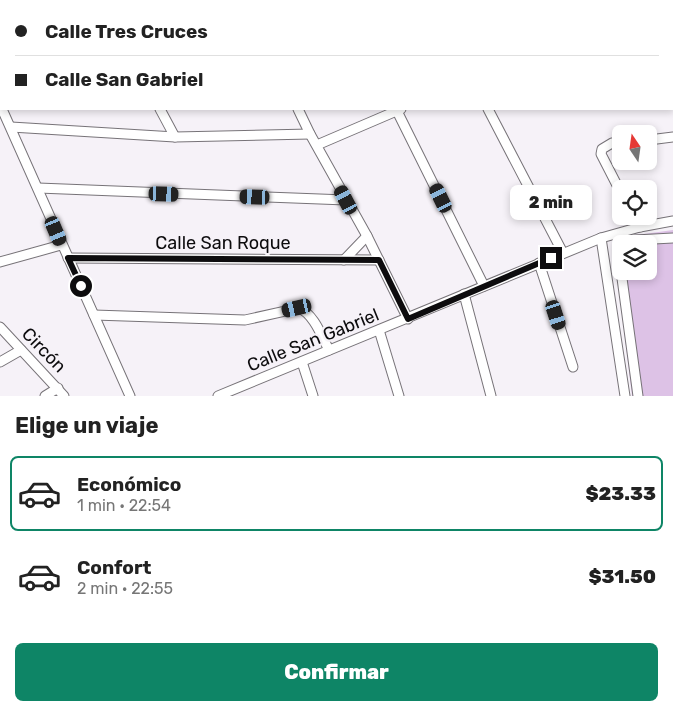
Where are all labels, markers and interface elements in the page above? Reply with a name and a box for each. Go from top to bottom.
text: Calle Tres Cruces [45,20,208,43]
text: Calle San Gabriel [45,68,203,91]
north arrow [612,125,658,170]
map controls [612,125,657,280]
button: locate [612,180,657,225]
car [427,181,454,215]
car [332,183,359,217]
car [148,186,179,202]
callout: 2 min [510,186,592,220]
car [239,189,270,205]
text: 2 min [529,193,573,212]
car [43,214,68,248]
street label: Calle San Roque [155,232,291,254]
button: layers [612,235,657,280]
route end [540,247,562,269]
route start [70,275,92,297]
car [280,297,313,319]
car [544,298,567,332]
street label: Calle San Gabriel [244,304,382,376]
street label: Circón [17,323,71,377]
text: Elige un viaje [15,412,159,439]
icon: car [17,471,62,516]
text: Económico [77,473,181,496]
text: $23.33 [585,482,656,505]
text: 1 min · 22:54 [77,496,171,515]
icon: car [17,554,62,599]
text: Confort [77,556,151,579]
text: $31.50 [588,565,656,588]
text: 2 min · 22:55 [77,579,173,598]
button: Confirmar [15,643,658,701]

